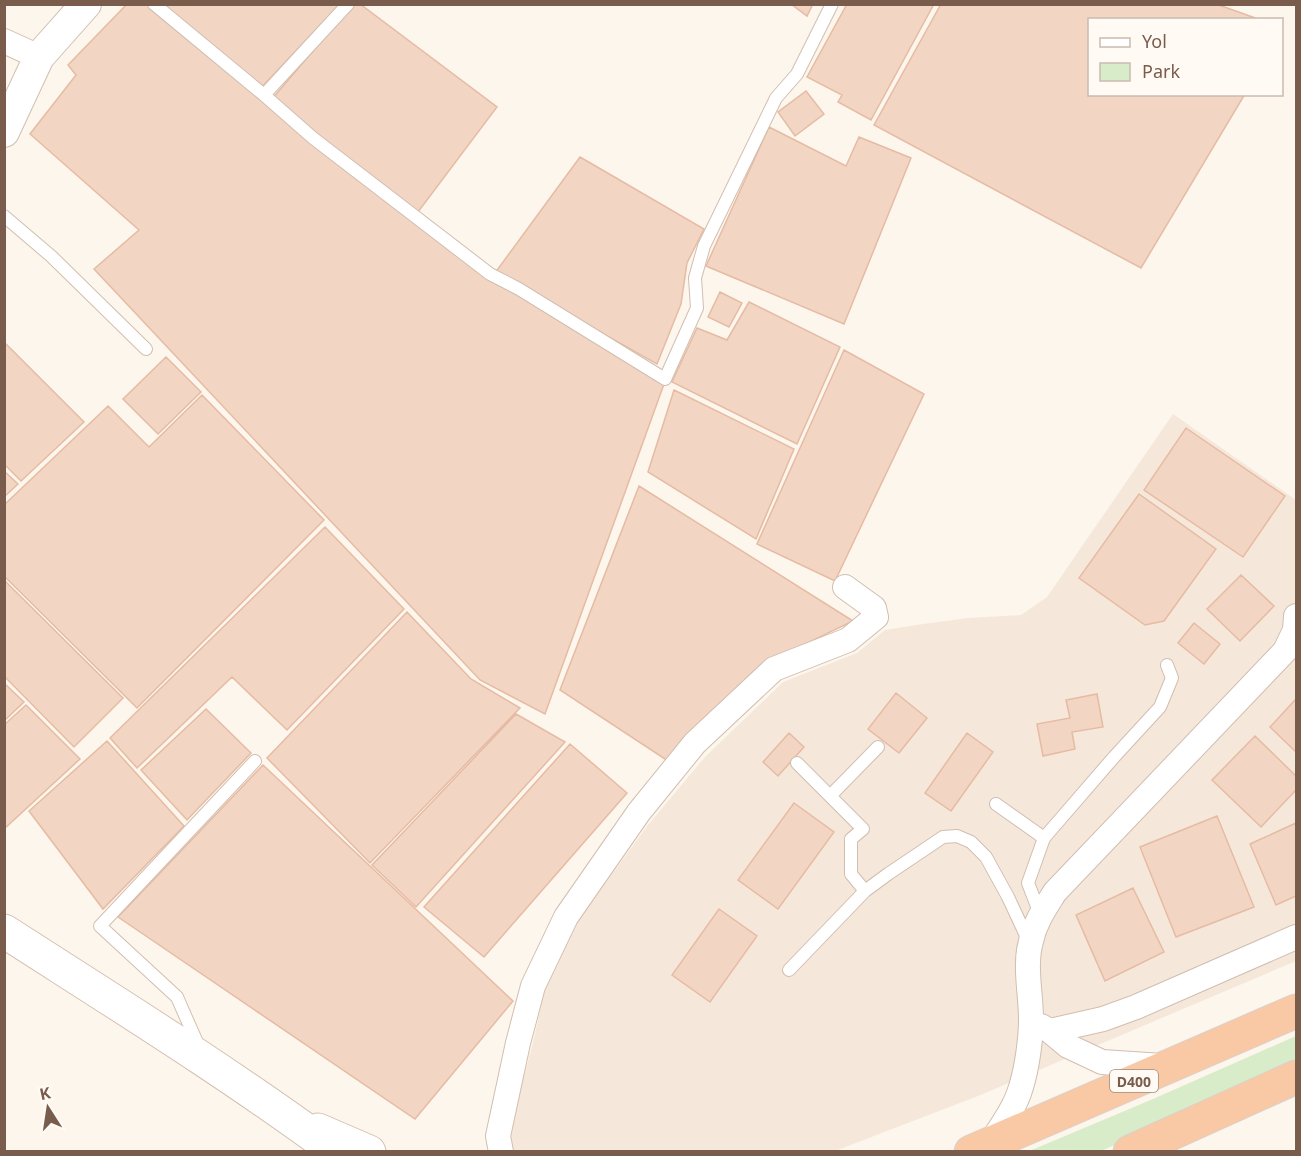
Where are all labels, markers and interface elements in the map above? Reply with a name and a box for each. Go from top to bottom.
legend [1088,18,1283,96]
text: Yol [1142,29,1167,53]
text: Park [1142,59,1180,83]
road number: D400 [1110,1070,1158,1092]
north arrow [18,1078,78,1138]
text: K [37,1081,53,1105]

